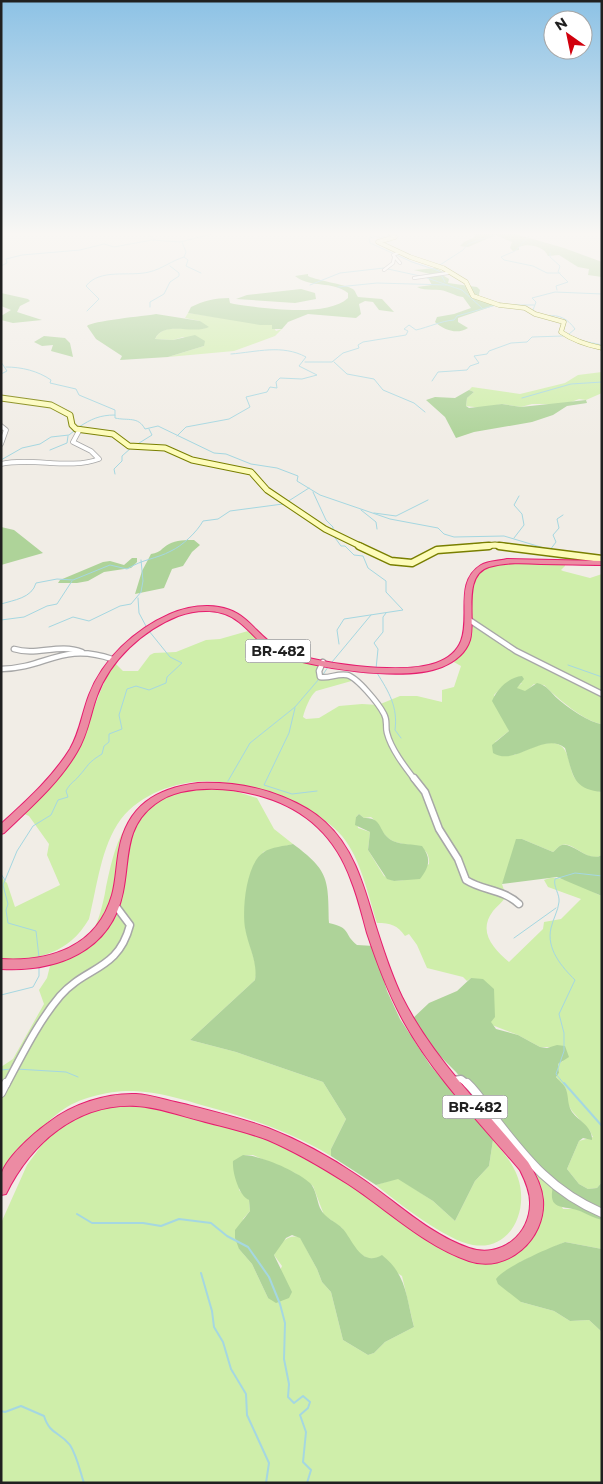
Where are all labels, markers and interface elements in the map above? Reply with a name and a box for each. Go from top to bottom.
north arrow [543,10,593,60]
text: N [551,13,571,35]
road number: BR-482 [246,640,310,662]
road number: BR-482 [442,1096,508,1118]

